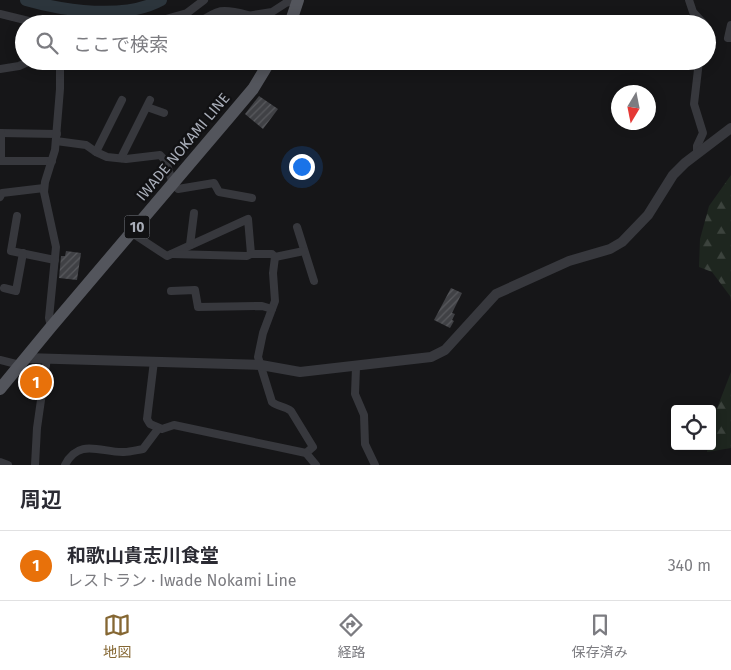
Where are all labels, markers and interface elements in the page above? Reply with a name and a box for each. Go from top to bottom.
search box [15,15,716,70]
icon: search [33,29,61,57]
text: ここで検索 [73,33,168,56]
north arrow [611,85,656,130]
street label: IWADE NOKAMI LINE [133,89,233,205]
your location [289,154,315,180]
road number: 10 [124,216,150,238]
pin: 1 [20,363,52,401]
map controls [671,405,716,450]
button: locate [671,405,716,450]
text: 周辺 [20,487,62,513]
text: 和歌山貴志川食堂 [67,544,219,567]
text: 1 [32,556,40,575]
text: 340 m [668,556,711,575]
text: レストラン · Iwade Nokami Line [67,571,297,590]
tab: 地図 [103,611,131,661]
tab: 経路 [337,611,365,661]
tab: 保存済み [572,611,628,661]

